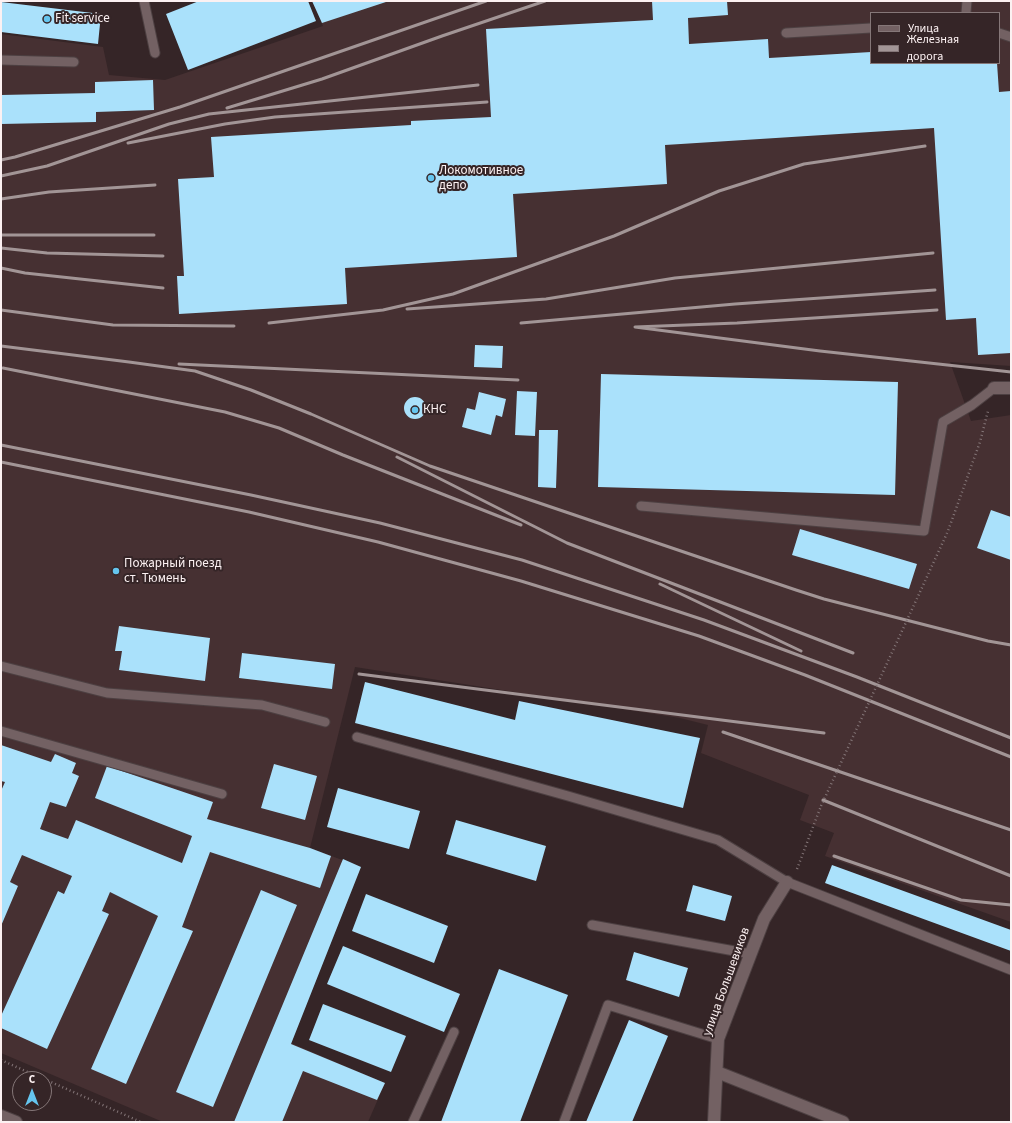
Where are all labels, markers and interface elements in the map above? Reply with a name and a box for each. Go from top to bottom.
place label: Fit service [55,11,110,27]
legend [870,12,1000,64]
marker: Fit service [42,14,52,24]
text: Улица [908,20,939,37]
text: Железная дорога [907,31,959,65]
place label: Локомотивное депо [439,163,523,194]
marker: Локомотивное депо [426,173,436,183]
place label: КНС [423,402,446,418]
marker: КНС [410,405,420,415]
place label: Пожарный поезд ст. Тюмень [124,556,222,587]
marker: Пожарный поезд ст. Тюмень [111,566,121,576]
street label: улица Большевиков [700,926,754,1038]
north arrow [12,1071,52,1111]
text: С [29,1072,35,1087]

